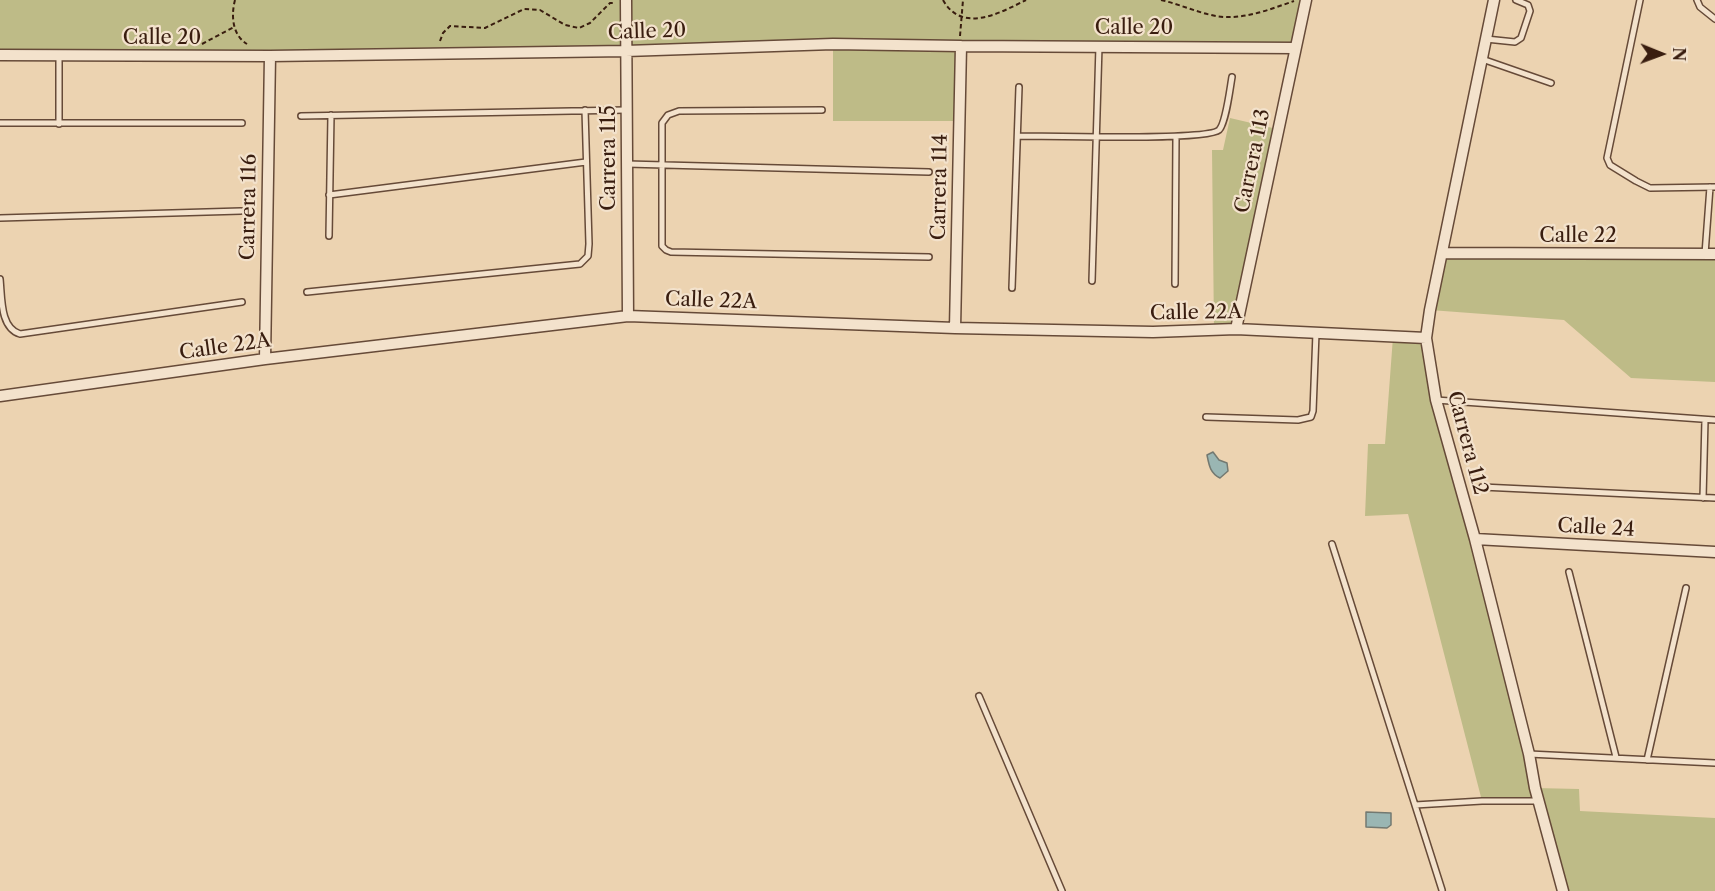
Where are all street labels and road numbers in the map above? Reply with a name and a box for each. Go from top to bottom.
street label: Calle 20 [1095,16,1173,40]
street label: Calle 20 [607,19,687,45]
street label: Calle 20 [123,26,201,50]
street label: Carrera 115 [597,105,621,211]
street label: Carrera 113 [1230,107,1276,215]
street label: Carrera 114 [927,134,953,240]
street label: Carrera 116 [236,154,262,260]
street label: Calle 22 [1539,224,1617,248]
street label: Calle 22A [665,287,757,315]
street label: Calle 22A [1150,300,1242,326]
street label: Calle 22A [178,329,272,365]
street label: Carrera 112 [1442,389,1492,497]
street label: Calle 24 [1557,514,1635,542]

